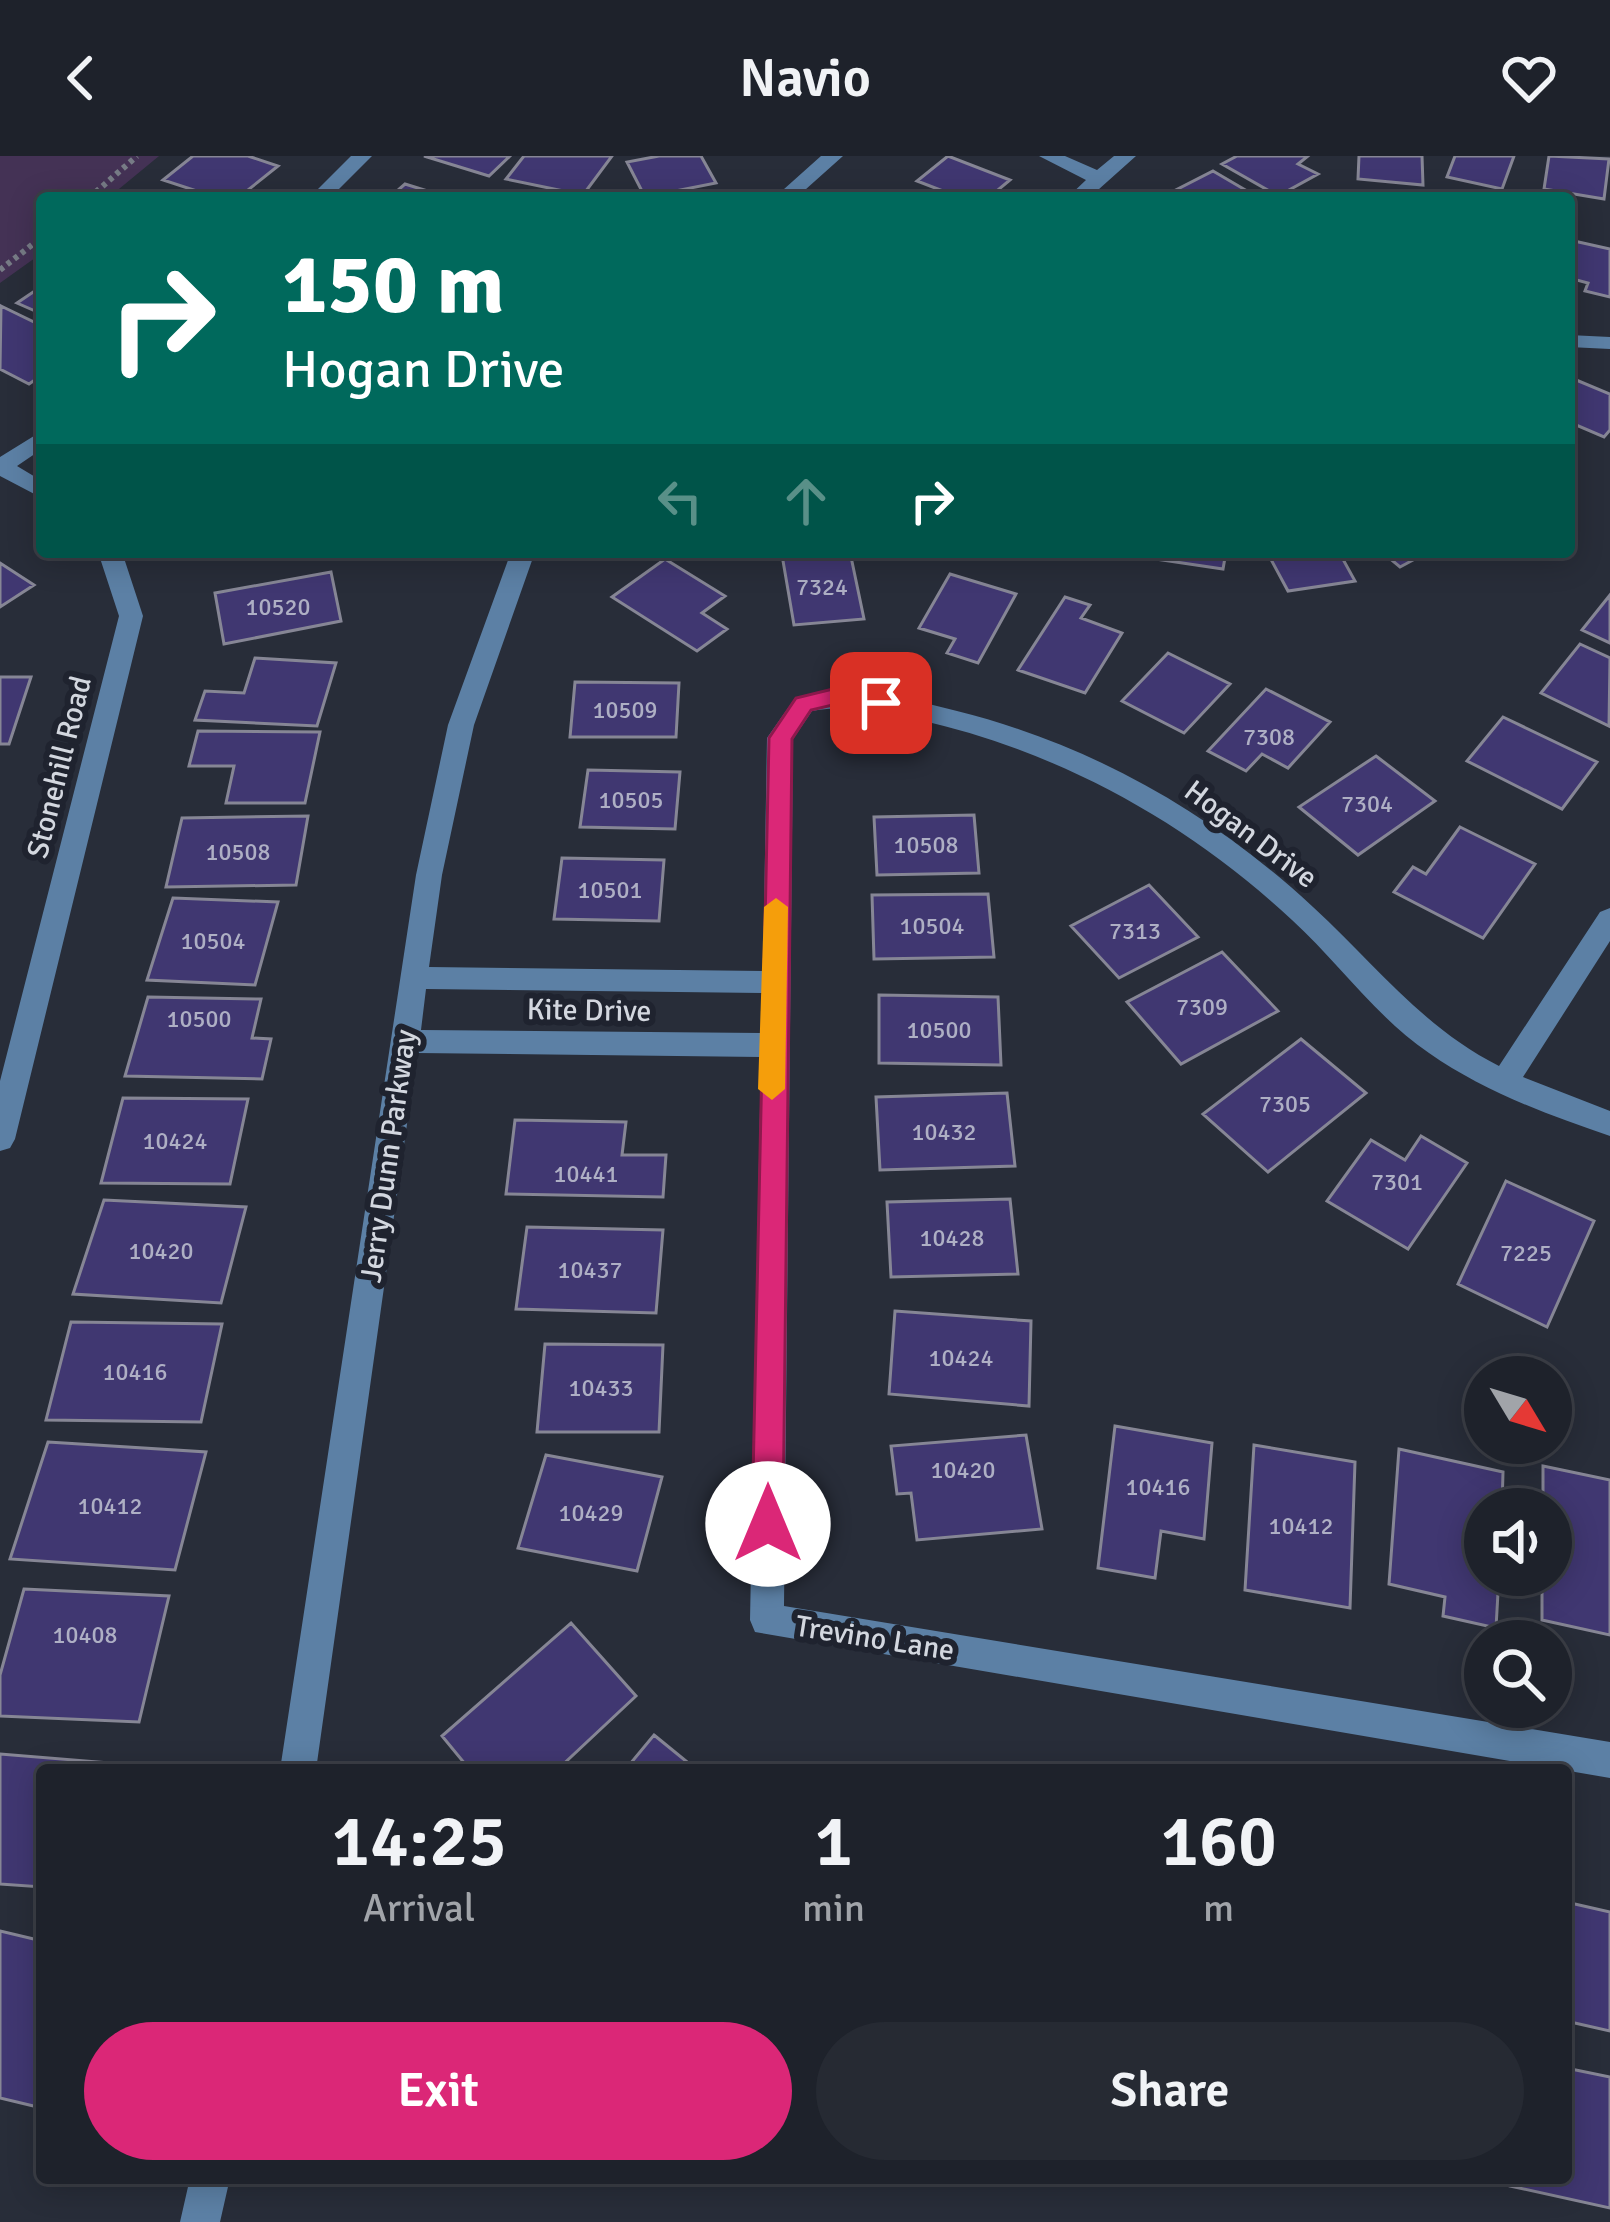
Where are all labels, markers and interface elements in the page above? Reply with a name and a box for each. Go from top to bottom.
icon: back [48,45,114,111]
text: Navio [739,45,871,112]
icon: heart [1496,45,1562,111]
text: 150 m [282,233,504,337]
icon: right [84,240,240,396]
text: Hogan Drive [282,336,565,403]
icon: left [647,468,713,534]
icon: ahead [773,468,839,534]
icon: right [899,468,965,534]
house number: 7324 [796,572,848,602]
house number: 10520 [246,592,310,622]
pin [830,652,932,754]
icon: arrive [848,670,914,736]
street label: Stonehill Road [19,672,100,862]
house number: 10509 [593,695,657,725]
house number: 7308 [1243,722,1295,752]
street label: Hogan Drive [1177,772,1325,896]
house number: 10505 [599,785,663,815]
house number: 7304 [1341,789,1393,819]
house number: 10508 [894,830,958,860]
house number: 10508 [206,837,270,867]
house number: 10501 [578,875,642,905]
house number: 10504 [900,911,964,941]
house number: 7313 [1109,916,1161,946]
house number: 10504 [181,926,245,956]
street label: Kite Drive [526,991,652,1030]
house number: 7309 [1176,992,1228,1022]
house number: 10500 [167,1004,231,1034]
house number: 10500 [907,1015,971,1045]
street label: Jerry Dunn Parkway [352,1027,425,1285]
house number: 7305 [1259,1089,1311,1119]
house number: 10432 [912,1117,976,1147]
house number: 10424 [143,1126,207,1156]
house number: 10441 [554,1159,618,1189]
house number: 7301 [1371,1167,1423,1197]
house number: 10428 [920,1223,984,1253]
house number: 10420 [129,1236,193,1266]
house number: 7225 [1500,1238,1552,1268]
house number: 10437 [558,1255,622,1285]
house number: 10424 [929,1343,993,1373]
north arrow [1464,1356,1572,1464]
map controls [1464,1356,1572,1728]
house number: 10416 [103,1357,167,1387]
house number: 10433 [569,1373,633,1403]
house number: 10420 [931,1455,995,1485]
position arrow [705,1461,831,1587]
house number: 10416 [1126,1472,1190,1502]
button: sound [1464,1488,1572,1596]
house number: 10412 [78,1491,142,1521]
house number: 10429 [559,1498,623,1528]
house number: 10412 [1269,1511,1333,1541]
street label: Trevino Lane [793,1608,957,1669]
house number: 10408 [53,1620,117,1650]
button: search [1464,1620,1572,1728]
text: 14:25 [331,1797,507,1886]
text: 1 [814,1797,853,1886]
text: 160 [1160,1797,1277,1886]
text: Arrival [363,1884,475,1932]
text: min [802,1884,865,1932]
text: m [1203,1884,1234,1932]
button: Exit [84,2022,792,2160]
button: Share [816,2022,1524,2160]

